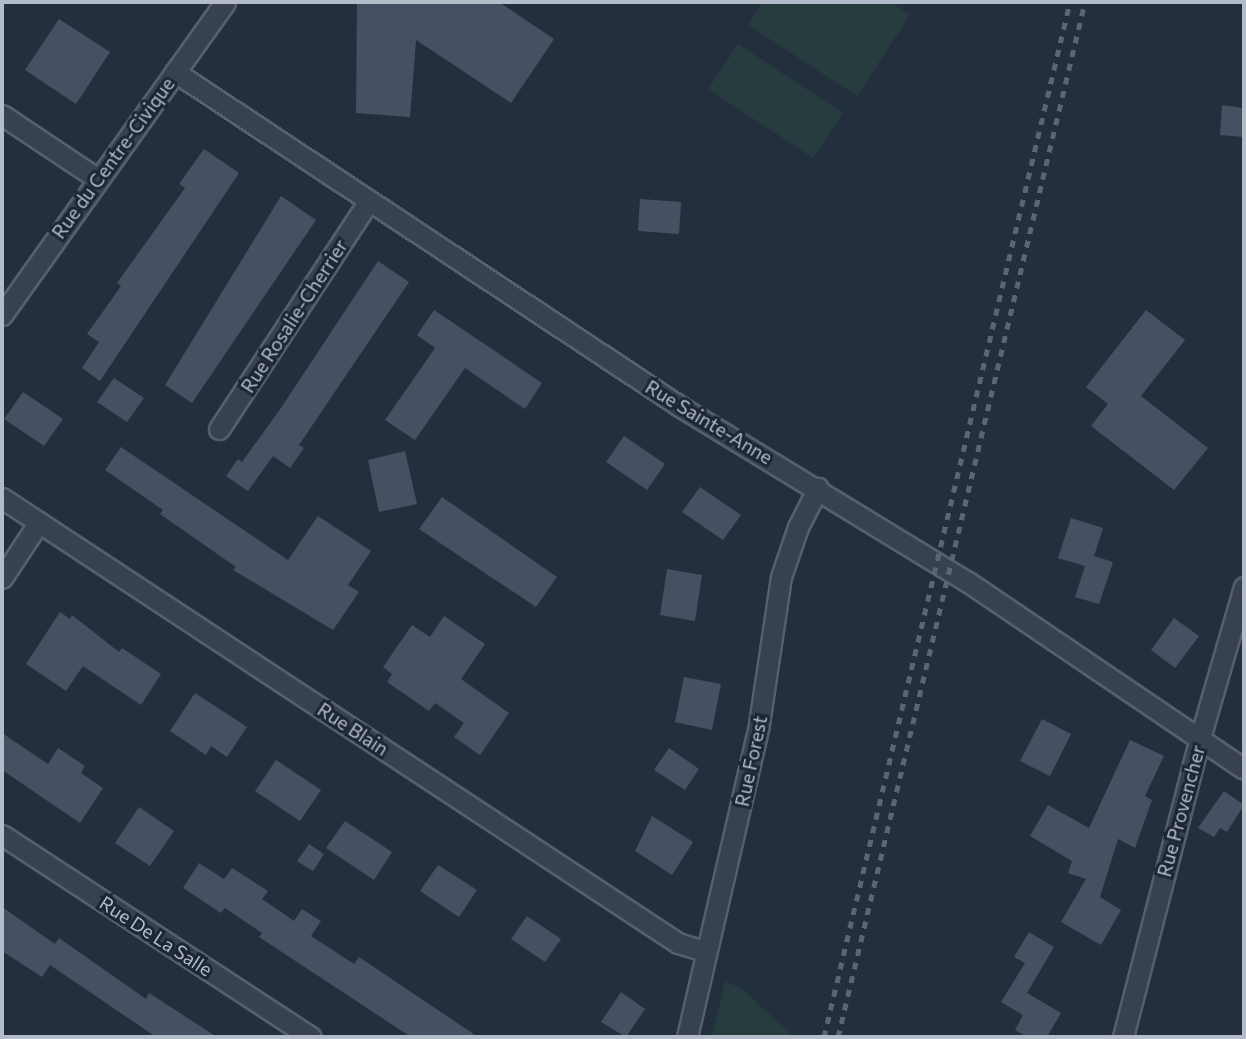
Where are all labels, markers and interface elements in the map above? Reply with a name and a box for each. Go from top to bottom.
street label: Rue du Centre-Civique [47,73,179,243]
street label: Rue Rosalie-Cherrier [236,235,352,397]
street label: Rue Sainte-Anne [641,375,777,469]
street label: Rue Blain [313,698,393,760]
street label: Rue Forest [730,713,772,809]
street label: Rue Provencher [1152,743,1210,879]
street label: Rue De La Salle [95,891,217,981]

